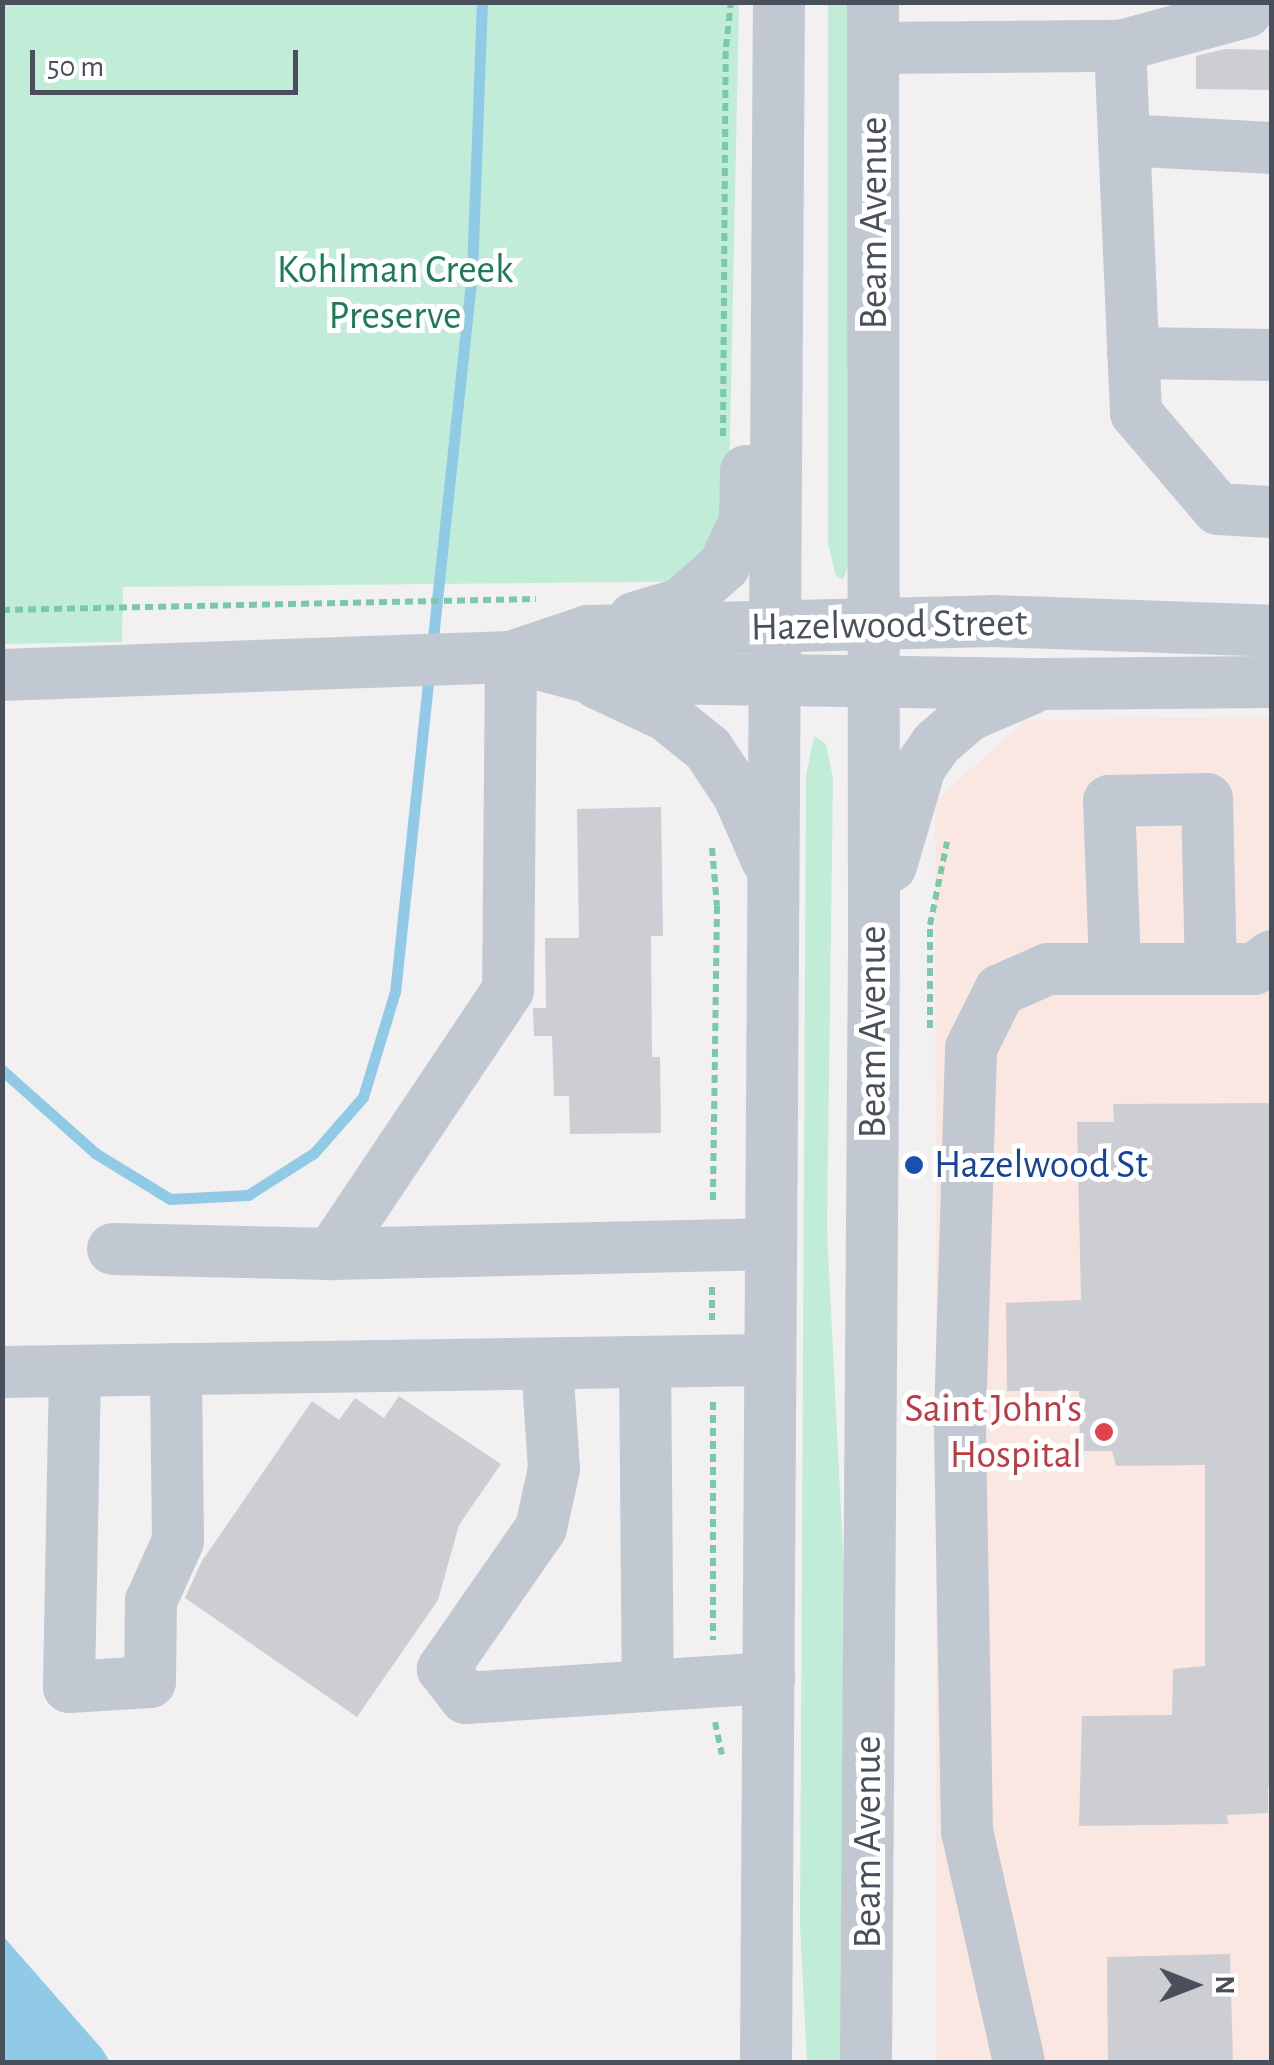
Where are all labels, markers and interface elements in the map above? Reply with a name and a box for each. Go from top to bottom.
scale bar [35,30,302,92]
text: 50 m [47,52,104,82]
street label: Beam Avenue [850,117,898,329]
park label: Kohlman Creek Preserve [277,246,513,340]
street label: Hazelwood Street [750,599,1028,651]
street label: Beam Avenue [849,926,897,1138]
place label: Hazelwood St [934,1141,1148,1189]
marker: Hazelwood St [903,1154,925,1176]
place label: Saint John's Hospital [905,1385,1082,1479]
marker: Saint John's Hospital [1091,1419,1117,1445]
street label: Beam Avenue [844,1736,892,1948]
north arrow [1144,1935,1244,2035]
text: N [1210,1975,1238,1995]

